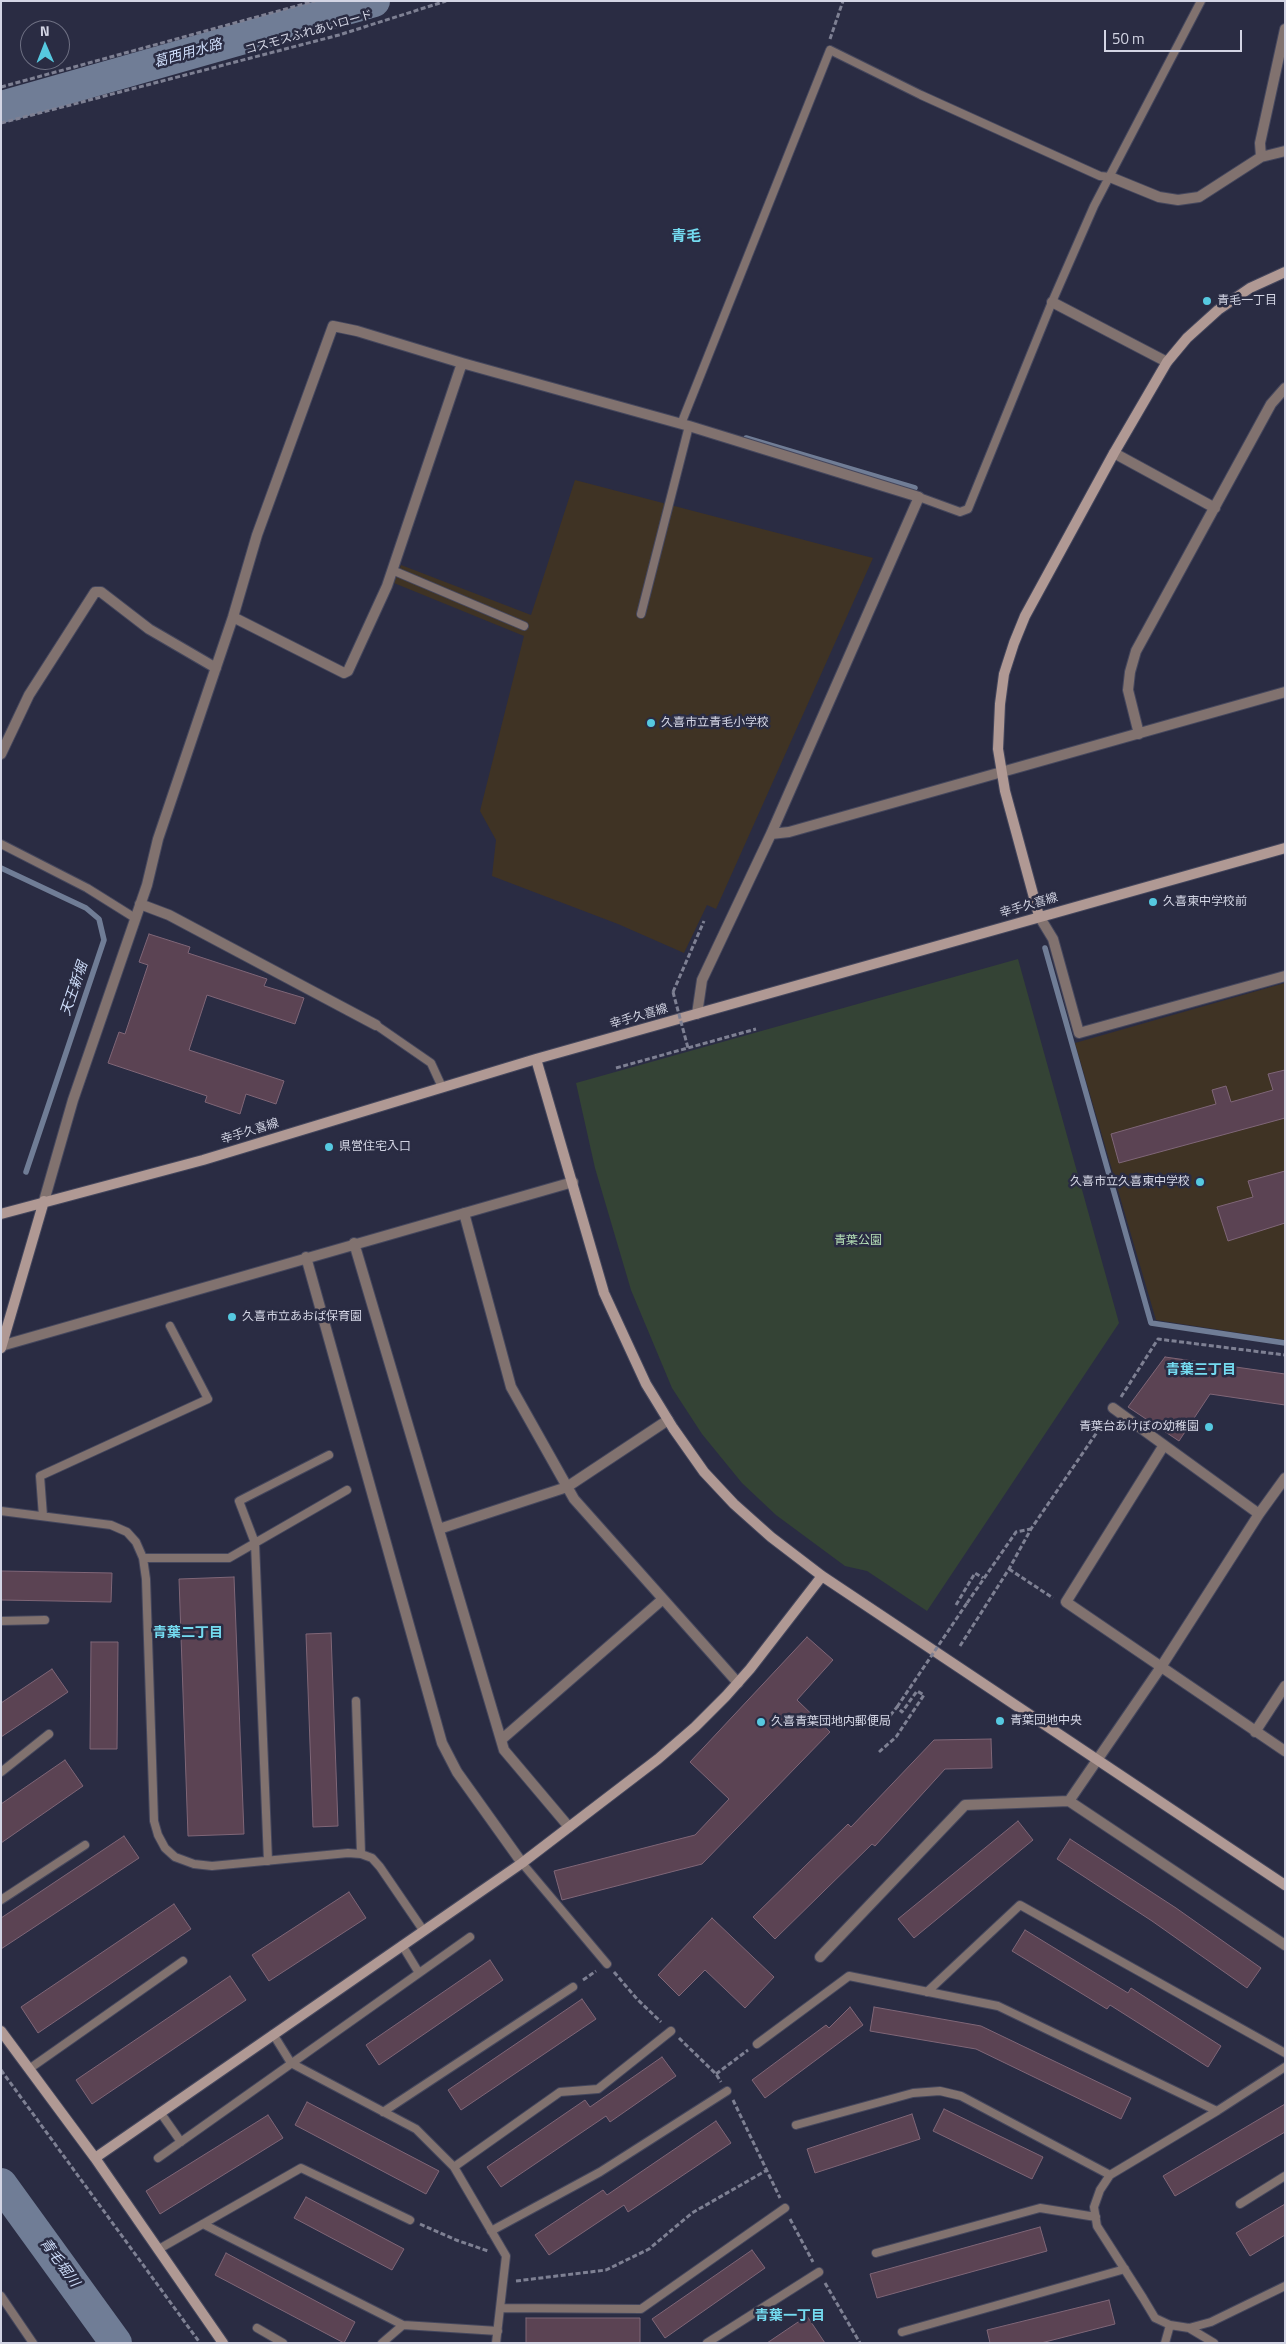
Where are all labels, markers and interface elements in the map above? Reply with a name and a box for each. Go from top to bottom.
street label: コスモスふれあいロード [244,8,374,58]
north arrow [20,20,70,70]
text: N [40,20,50,41]
scale bar [1106,20,1244,52]
text: 50 m [1112,27,1145,50]
water label: 葛西用水路 [152,36,224,72]
district label: 青毛 [671,228,701,246]
place label: 青毛一丁目 [1217,294,1277,308]
marker: 青毛一丁目 [1201,295,1213,307]
place label: 久喜市立青毛小学校 [661,716,769,730]
marker: 久喜市立青毛小学校 [645,717,657,729]
street label: 幸手久喜線 [998,891,1060,921]
place label: 久喜東中学校前 [1163,895,1247,909]
marker: 久喜東中学校前 [1147,896,1159,908]
water label: 天王新堀 [58,960,92,1018]
street label: 幸手久喜線 [608,1002,670,1032]
street label: 幸手久喜線 [219,1116,281,1148]
place label: 県営住宅入口 [339,1140,411,1154]
marker: 県営住宅入口 [323,1141,335,1153]
place label: 久喜市立久喜東中学校 [1070,1175,1190,1189]
marker: 久喜市立久喜東中学校 [1194,1176,1206,1188]
park label: 青葉公園 [834,1234,882,1248]
place label: 久喜市立あおば保育園 [242,1310,362,1324]
marker: 久喜市立あおば保育園 [226,1311,238,1323]
district label: 青葉三丁目 [1166,1363,1236,1379]
place label: 青葉台あけぼの幼稚園 [1079,1420,1199,1434]
marker: 青葉台あけぼの幼稚園 [1203,1421,1215,1433]
district label: 青葉二丁目 [153,1626,223,1642]
place label: 青葉団地中央 [1010,1714,1082,1728]
place label: 久喜青葉団地内郵便局 [771,1715,891,1729]
marker: 青葉団地中央 [994,1715,1006,1727]
marker: 久喜青葉団地内郵便局 [755,1716,767,1728]
water label: 青毛堀川 [36,2235,82,2291]
district label: 青葉一丁目 [755,2309,825,2325]

